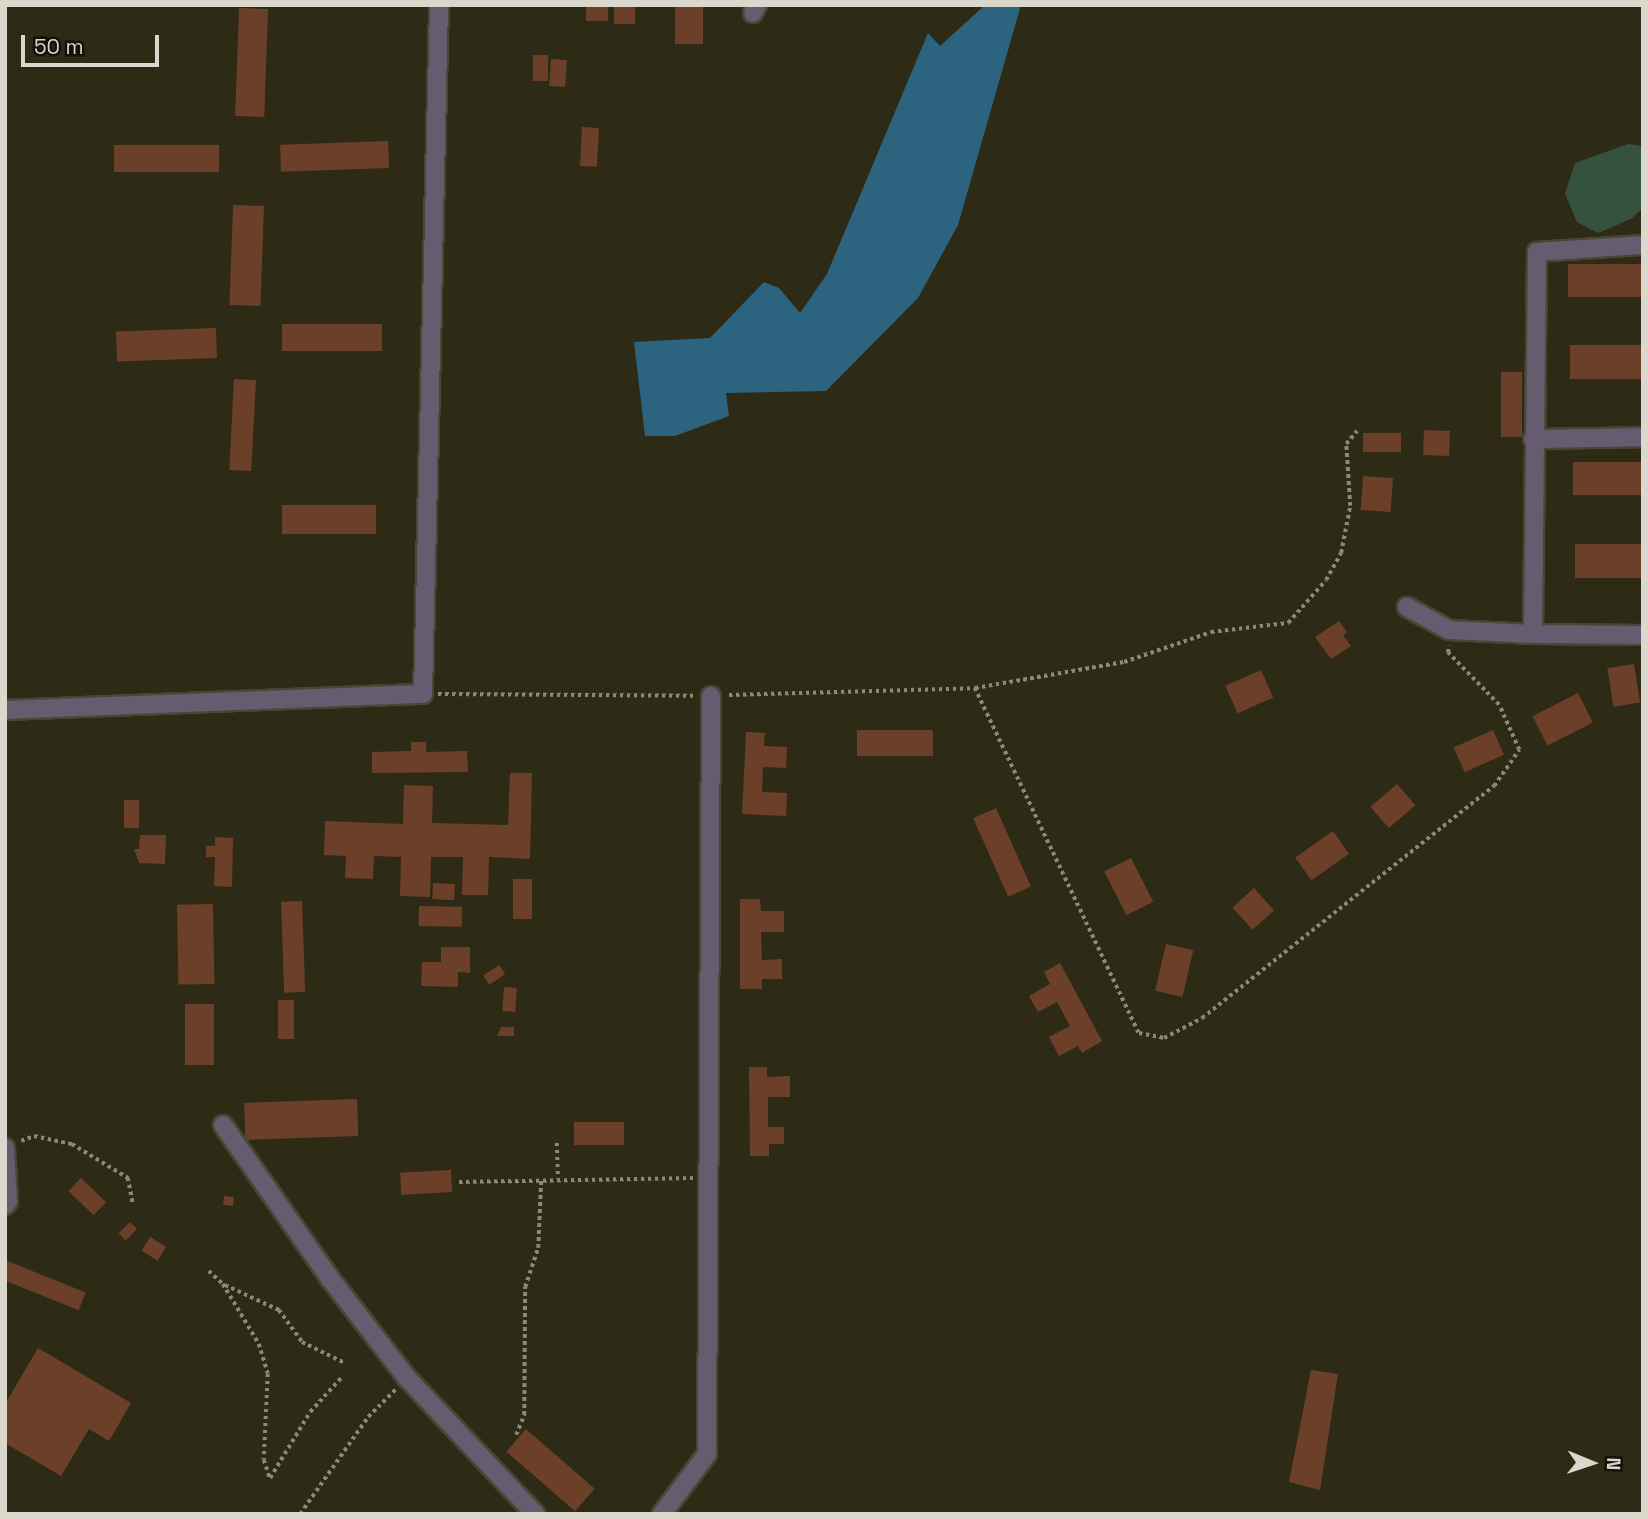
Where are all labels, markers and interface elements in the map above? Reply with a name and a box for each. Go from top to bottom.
scale bar [24,21,163,65]
text: 50 m [34,33,84,60]
north arrow [1557,1428,1627,1498]
text: N [1601,1457,1626,1471]

